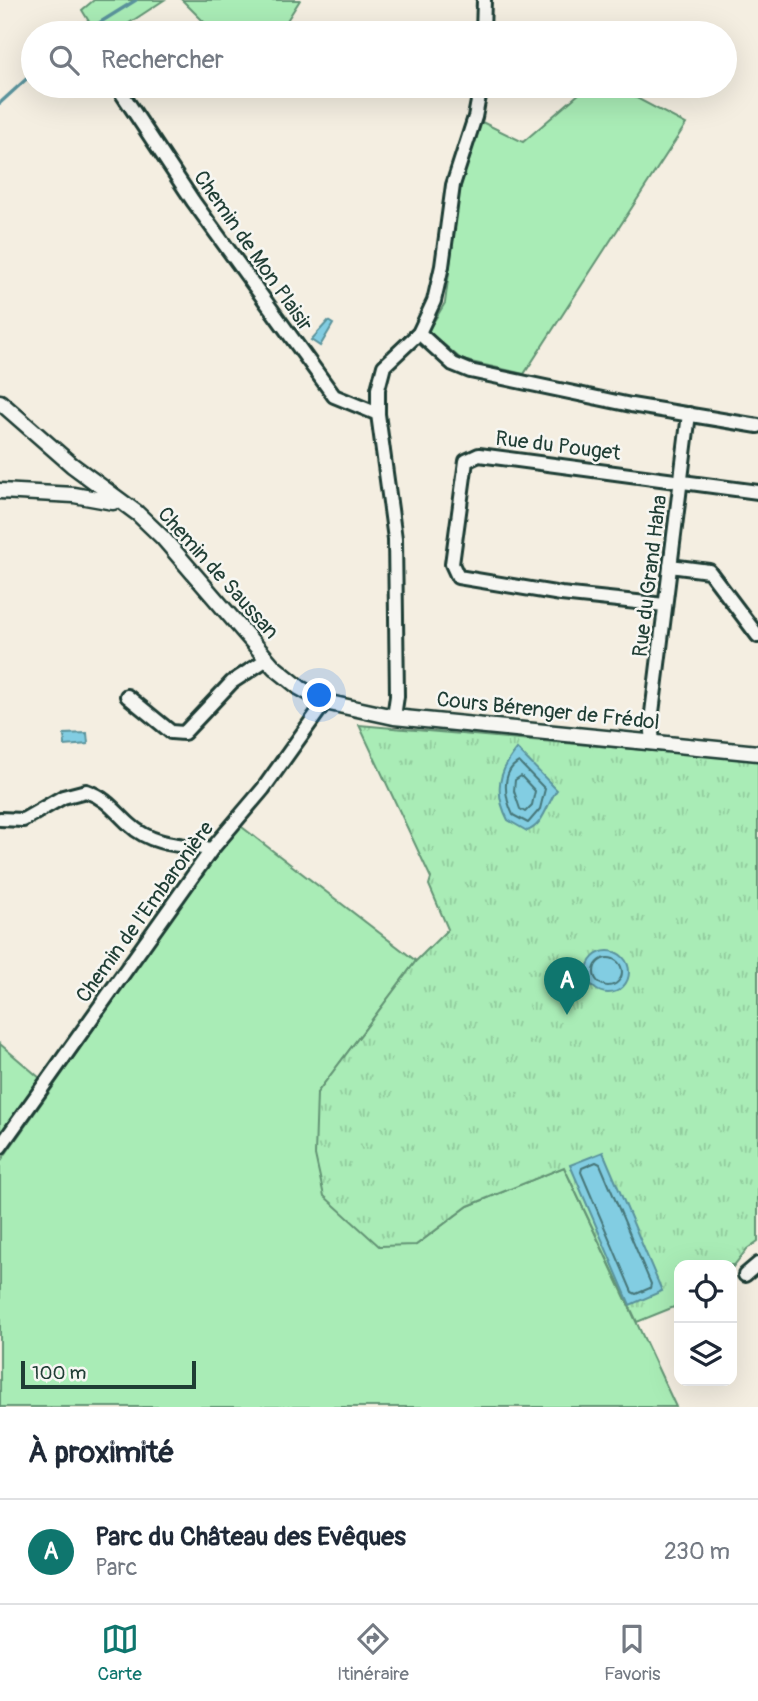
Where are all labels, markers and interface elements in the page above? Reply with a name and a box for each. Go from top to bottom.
search box [21,21,737,98]
icon: search [45,41,83,79]
text: Rechercher [101,44,224,76]
street label: Chemin de Mon Plaisir [187,165,319,337]
street label: Rue du Pouget [494,425,623,467]
street label: Rue du Grand Haha [627,493,673,659]
street label: Chemin de Saussan [151,501,285,645]
your location [302,678,336,712]
street label: Cours Bérenger de Frédol [435,686,661,736]
street label: Chemin de l'Embaronière [70,815,220,1008]
pin: A [544,957,590,1015]
map controls [674,1260,737,1386]
button: locate [674,1260,737,1323]
button: layers [674,1323,737,1386]
scale bar [21,1358,196,1390]
text: 100 m [32,1361,86,1385]
text: À proximité [28,1434,174,1471]
text: Parc du Château des Evêques [95,1521,406,1553]
text: A [44,1537,58,1566]
text: 230 m [664,1537,730,1566]
text: Parc [95,1553,137,1582]
tab: Carte [98,1620,142,1686]
tab: Itinéraire [337,1620,409,1686]
tab: Favoris [604,1620,660,1686]

